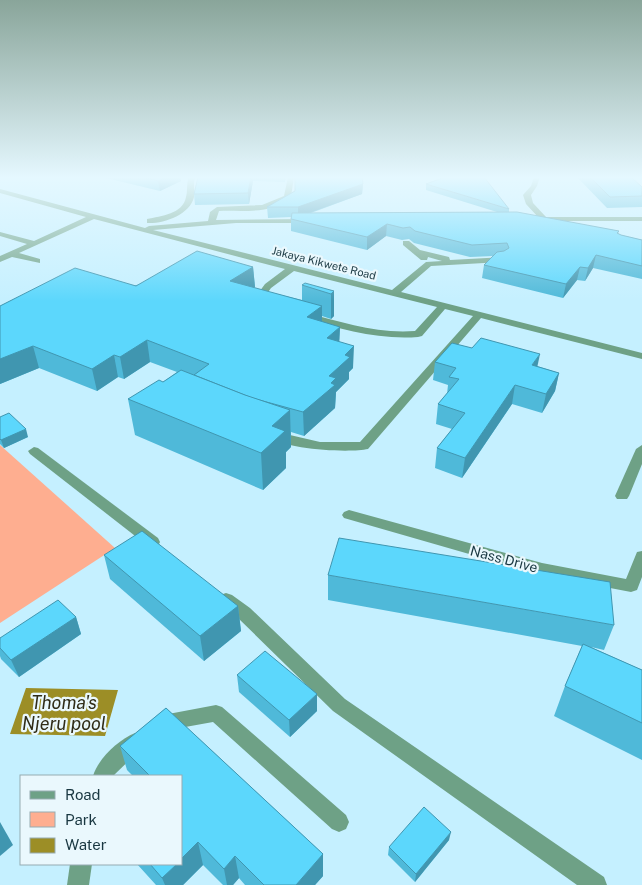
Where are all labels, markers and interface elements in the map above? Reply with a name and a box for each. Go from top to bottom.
street label: Jakaya Kikwete Road [271,244,377,282]
street label: Nass Drive [469,542,540,576]
water label: Thoma's Njeru pool [22,692,106,734]
legend [20,775,182,865]
text: Road [65,786,101,803]
text: Park [65,811,97,828]
text: Water [65,836,107,853]

